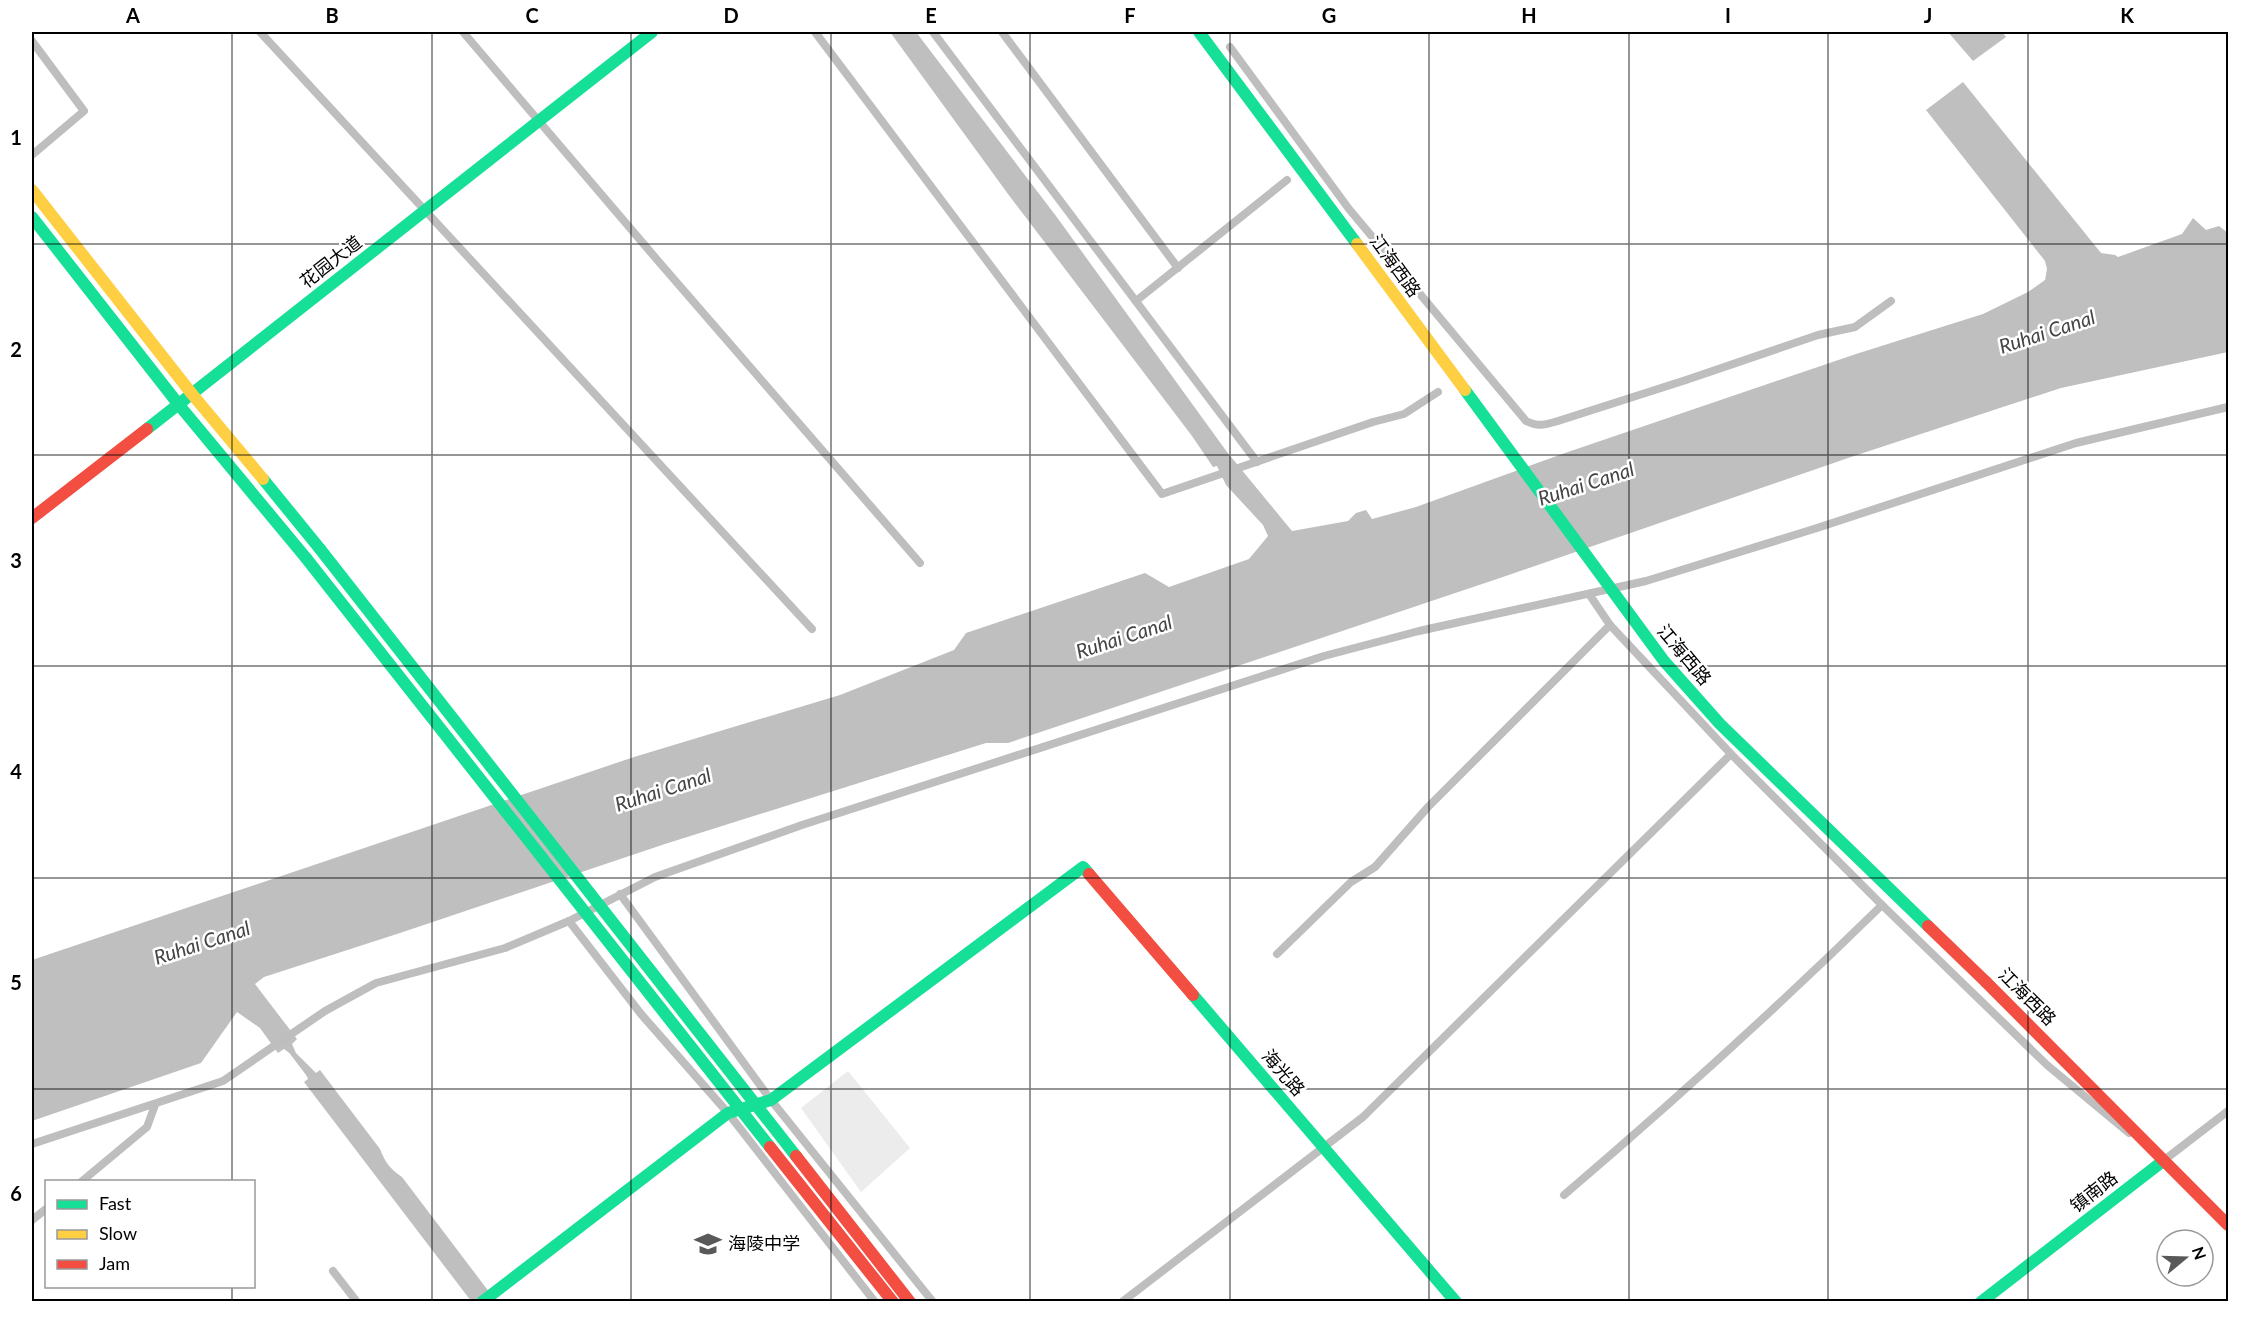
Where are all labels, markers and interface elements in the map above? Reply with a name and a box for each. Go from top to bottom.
text: A [125,3,140,27]
text: B [325,3,339,27]
text: C [525,3,539,27]
text: D [723,3,739,27]
text: E [925,3,937,27]
text: F [1124,3,1136,27]
text: G [1322,3,1336,27]
text: H [1521,3,1537,27]
text: I [1725,3,1731,27]
text: J [1924,3,1932,27]
text: K [2120,3,2134,27]
text: 1 [10,125,22,149]
street label: 花园大道 [295,230,366,292]
street label: 江海西路 [1366,230,1426,301]
water label: Ruhai Canal [1995,304,2098,358]
text: 2 [10,337,22,361]
water label: Ruhai Canal [1534,456,1637,510]
text: 3 [10,548,22,572]
water label: Ruhai Canal [1072,609,1175,663]
street label: 江海西路 [1653,620,1716,689]
text: 4 [10,759,22,783]
water label: Ruhai Canal [611,762,714,816]
water label: Ruhai Canal [150,915,253,969]
street label: 江海西路 [1994,963,2061,1030]
text: 5 [10,970,22,994]
street label: 海光路 [1258,1045,1310,1100]
street label: 镇南路 [2065,1166,2121,1217]
legend [45,1180,255,1288]
text: 6 [10,1181,22,1205]
text: Fast [99,1192,132,1214]
text: Slow [99,1222,137,1244]
north arrow [2155,1228,2215,1288]
school or university icon: 海陵中学 [693,1229,723,1259]
place label: 海陵中学 [728,1232,800,1254]
text: N [2189,1244,2211,1262]
text: Jam [99,1252,130,1274]

